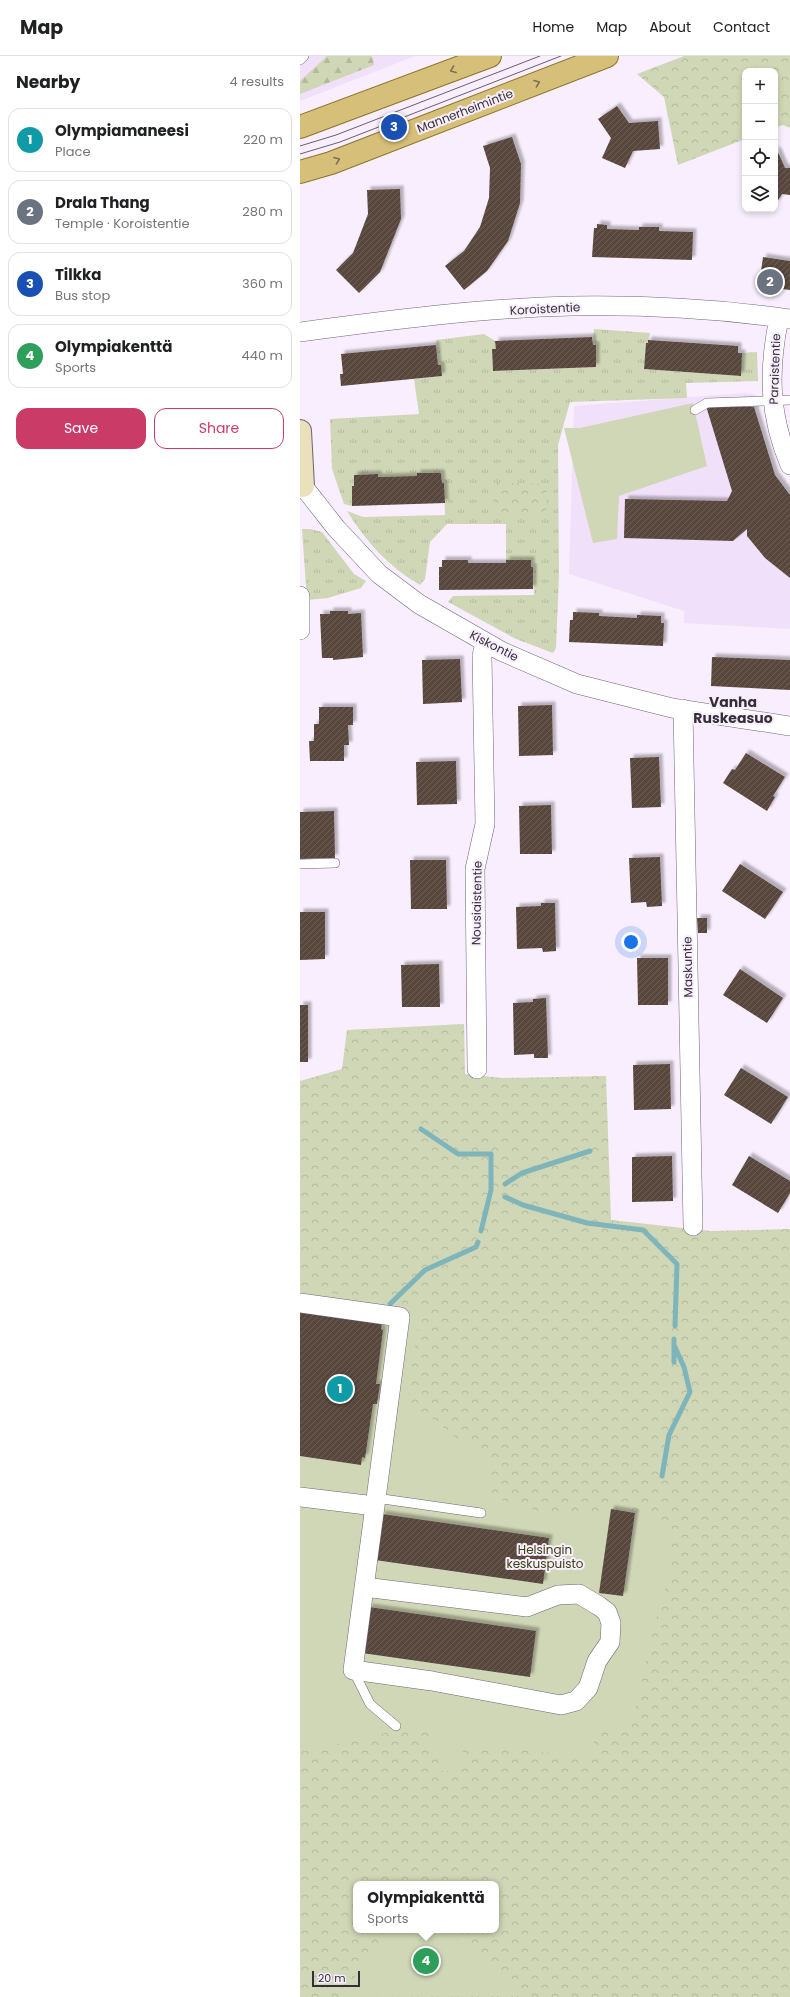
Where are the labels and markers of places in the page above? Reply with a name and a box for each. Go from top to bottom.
pin: 3 [381,112,407,142]
pin: 2 [757,267,783,297]
pin: 1 [327,1374,353,1404]
pin: 4 [413,1946,439,1976]

